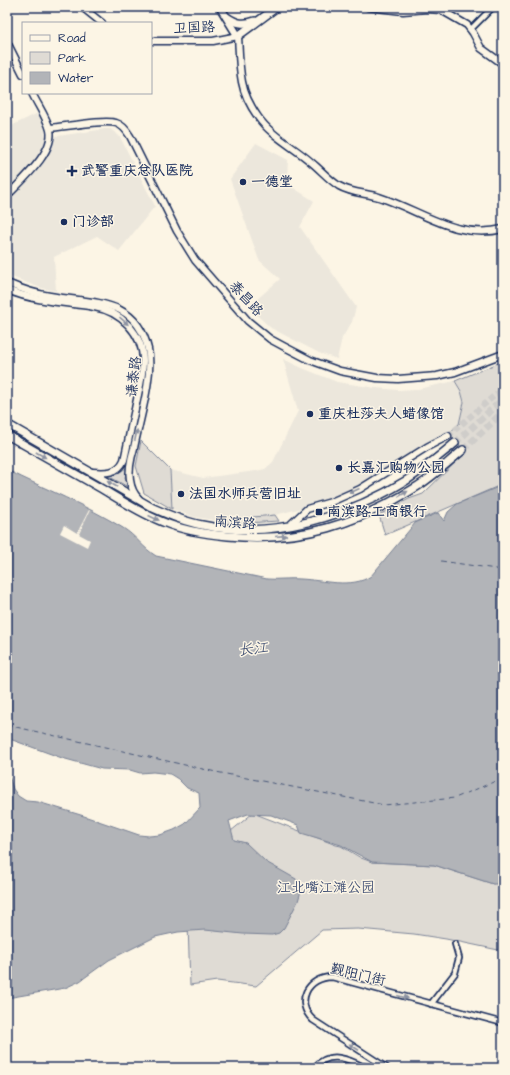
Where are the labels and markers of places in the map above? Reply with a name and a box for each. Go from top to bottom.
place label: 武警重庆总队医院 [81,161,193,181]
marker: 武警重庆总队医院 [66,165,78,177]
place label: 一德堂 [251,172,293,192]
marker: 一德堂 [238,177,248,187]
place label: 门诊部 [72,212,114,232]
marker: 门诊部 [59,217,69,227]
place label: 重庆杜莎夫人蜡像馆 [318,404,444,424]
marker: 重庆杜莎夫人蜡像馆 [305,409,315,419]
place label: 长嘉汇购物公园 [347,458,445,478]
marker: 长嘉汇购物公园 [334,463,344,473]
place label: 法国水师兵营旧址 [189,484,301,504]
marker: 法国水师兵营旧址 [176,489,186,499]
place label: 南滨路·工商银行 [327,502,427,522]
marker: 南滨路·工商银行 [314,507,324,517]

